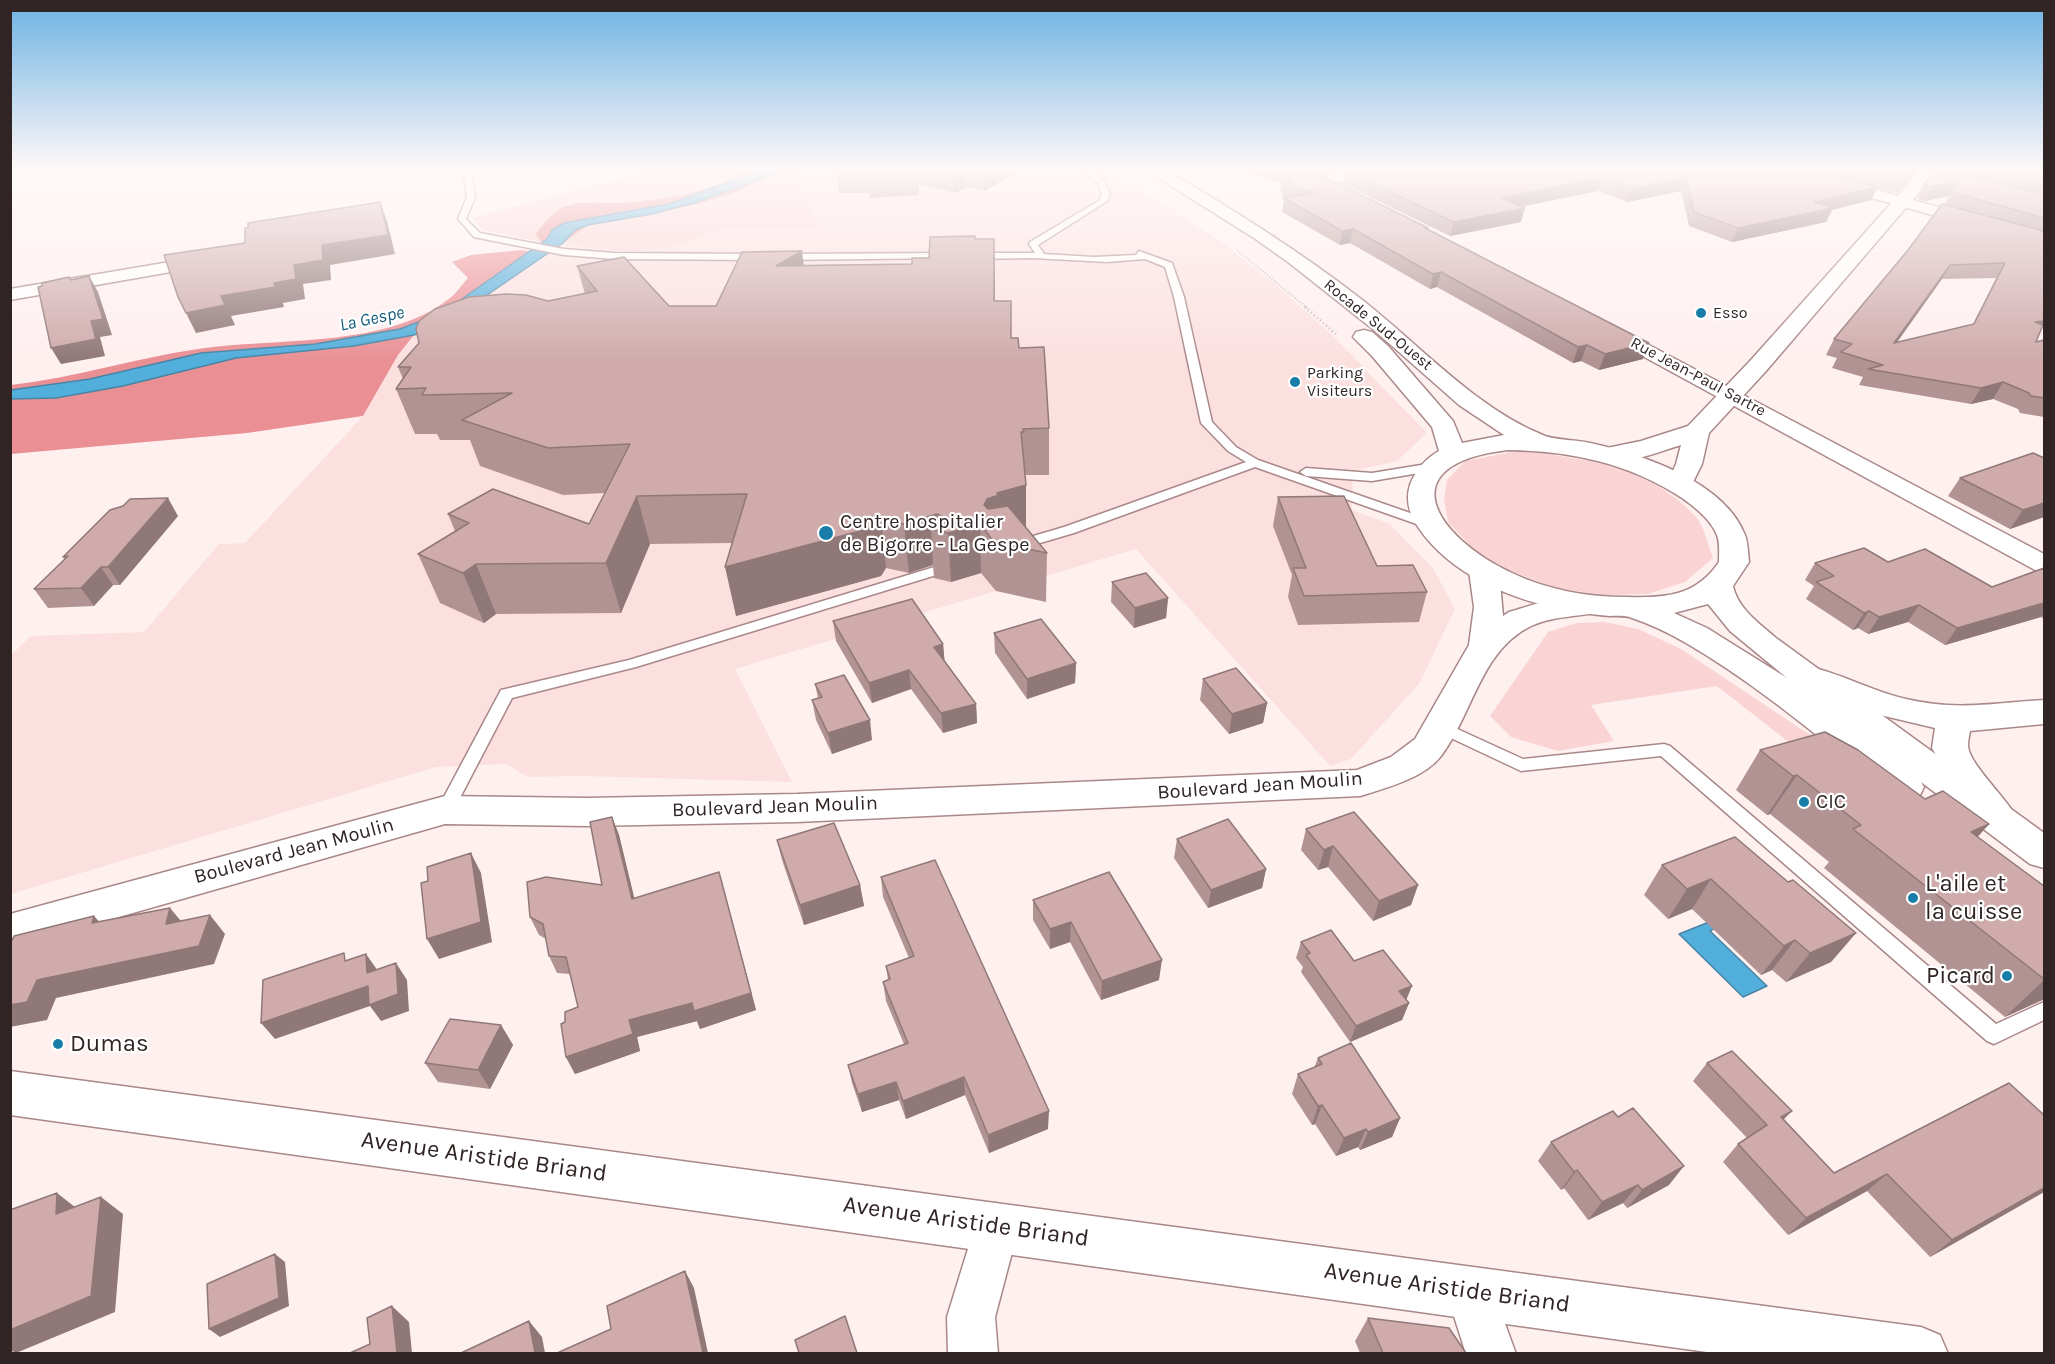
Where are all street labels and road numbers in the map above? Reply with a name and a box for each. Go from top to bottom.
street label: Rocade Sud-Ouest [1320,275,1436,375]
street label: Rue Jean-Paul Sartre [1627,333,1769,421]
street label: Boulevard Jean Moulin [1156,767,1364,805]
street label: Boulevard Jean Moulin [672,791,878,823]
street label: Boulevard Jean Moulin [191,813,397,889]
street label: Avenue Aristide Briand [359,1125,609,1189]
street label: Avenue Aristide Briand [841,1190,1091,1254]
street label: Avenue Aristide Briand [1322,1256,1572,1320]

